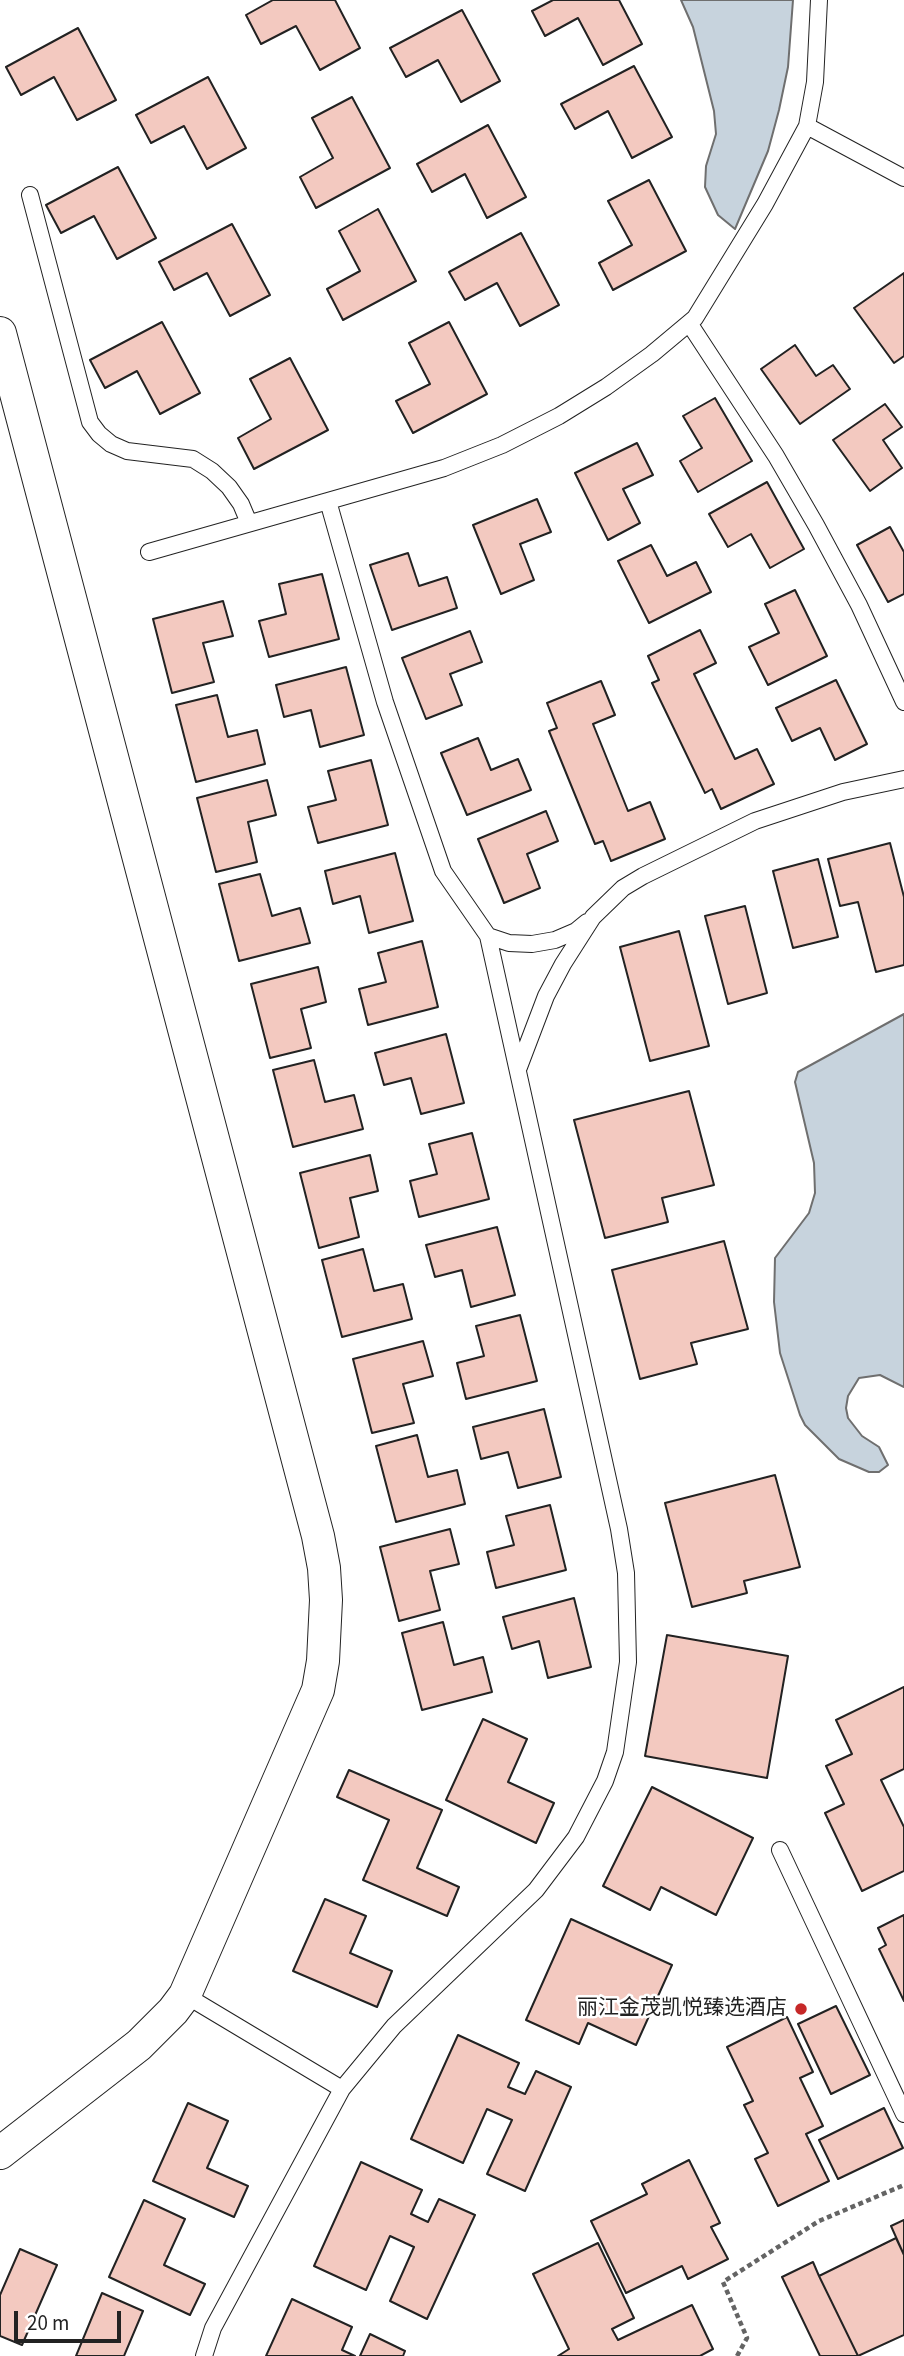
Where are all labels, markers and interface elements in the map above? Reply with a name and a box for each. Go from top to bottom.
place label: 丽江金茂凯悦臻选酒店 [577,1996,787,2022]
marker: 丽江金茂凯悦臻选酒店 [793,2001,809,2017]
scale bar [18,2296,124,2340]
text: 20 m [27,2308,69,2338]

